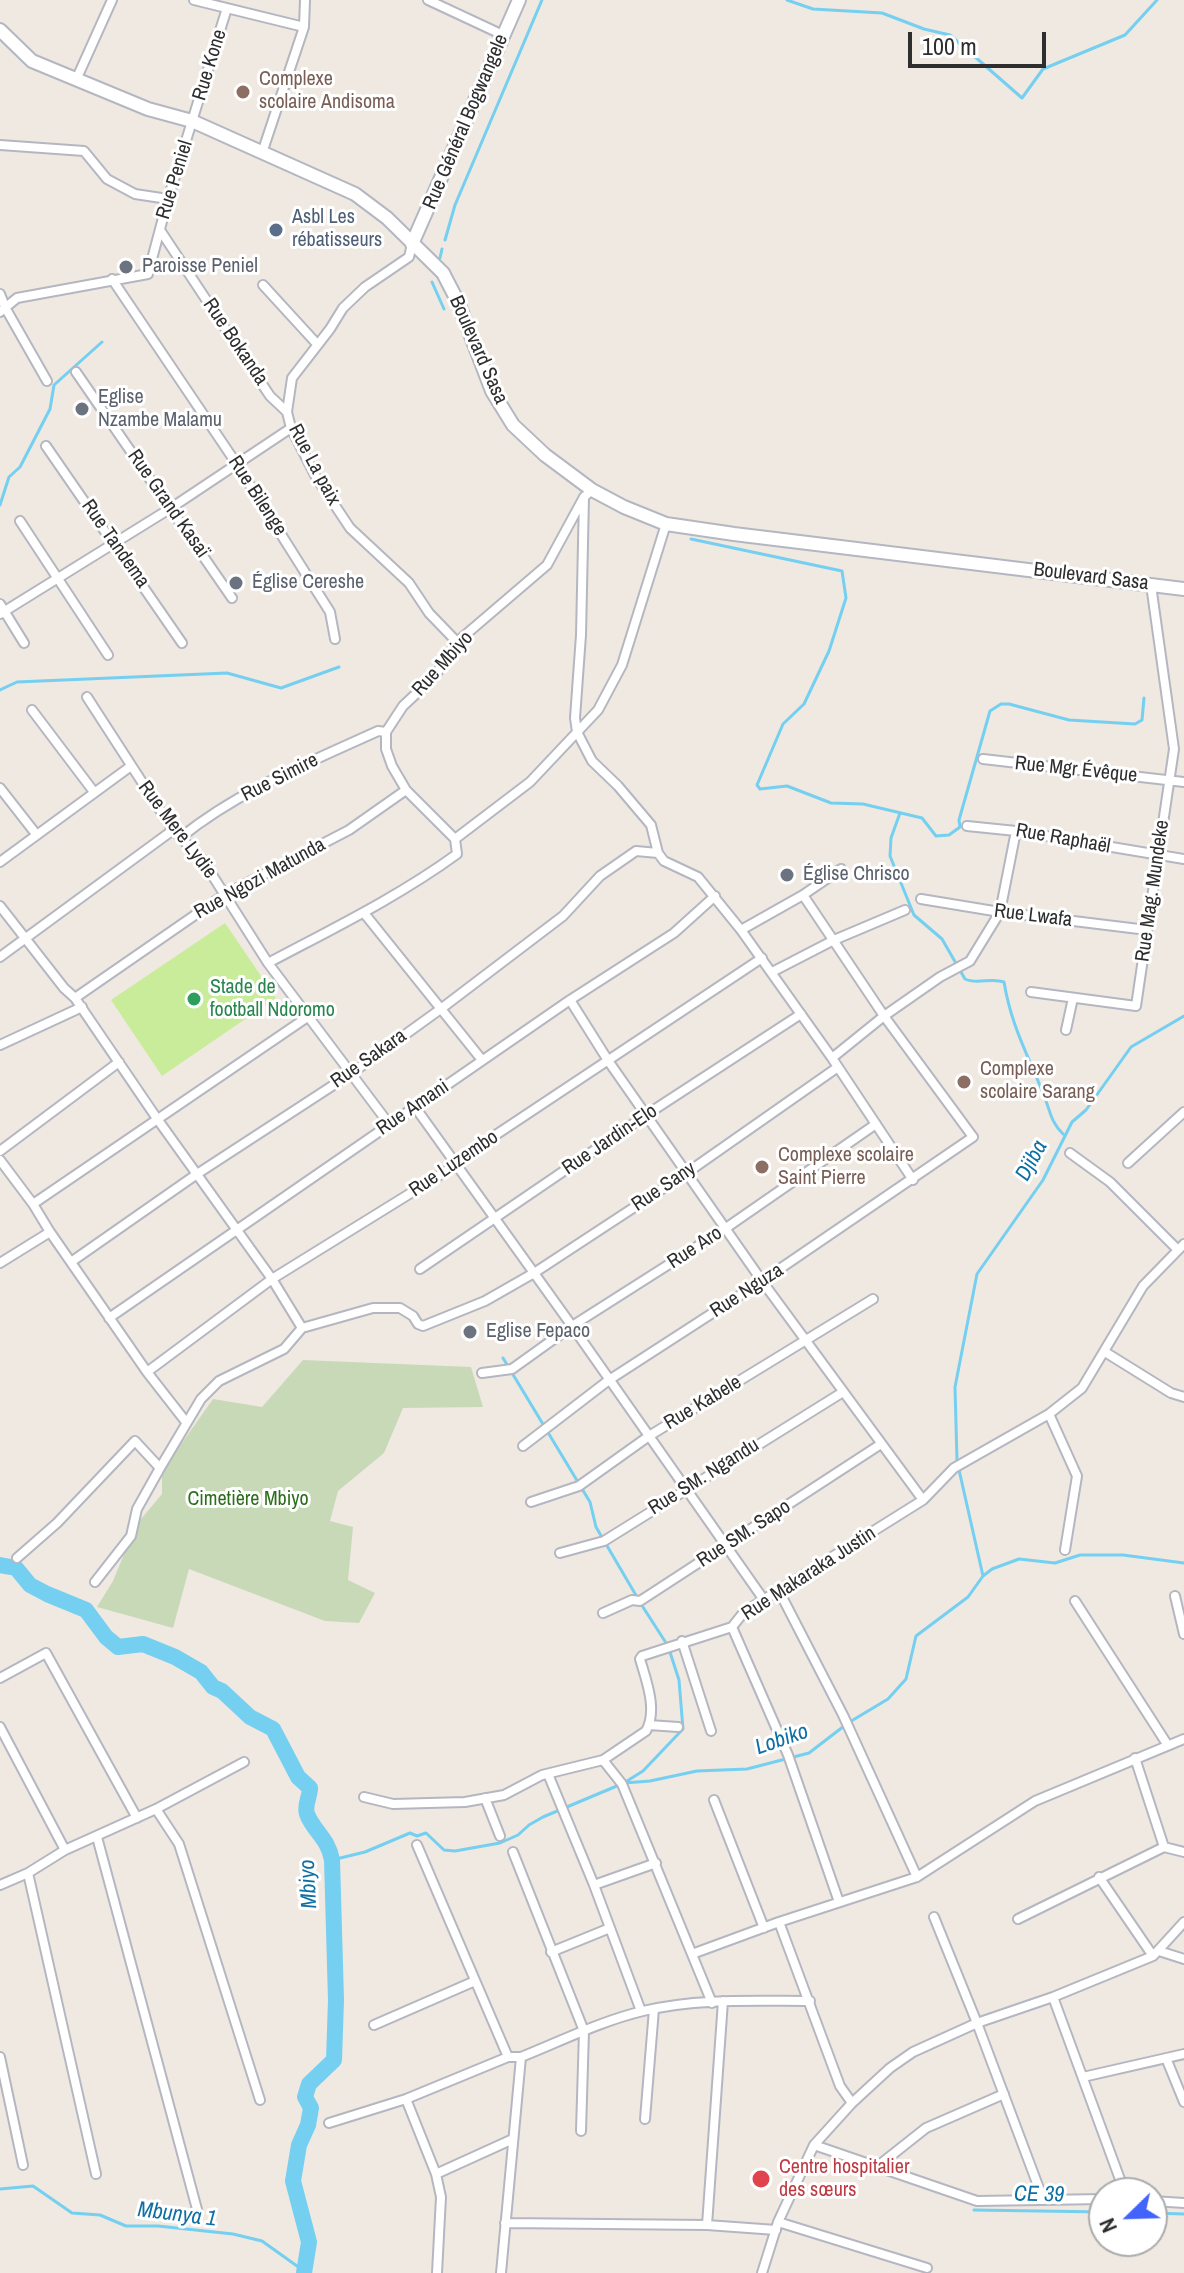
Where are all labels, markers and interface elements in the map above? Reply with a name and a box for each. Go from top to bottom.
scale bar [912,16,1050,66]
street label: Rue Kone [188,27,232,103]
text: 100 m [922,30,977,62]
street label: Rue Général Bogwangele [418,31,514,213]
place label: Complexe scolaire Andisoma [259,68,395,115]
marker: Complexe scolaire Andisoma [234,83,252,101]
street label: Rue Peniel [152,138,198,222]
place label: Asbl Les rébatisseurs [292,206,382,253]
marker: Asbl Les rébatisseurs [267,221,285,239]
place label: Paroisse Peniel [142,255,258,279]
marker: Paroisse Peniel [117,258,135,276]
street label: Boulevard Sasa [443,292,513,408]
street label: Rue Bokanda [197,294,273,390]
place label: Eglise Nzambe Malamu [98,386,222,433]
marker: Eglise Nzambe Malamu [73,400,91,418]
street label: Rue La paix [283,420,345,510]
street label: Rue Grand Kasaï [122,445,214,563]
street label: Rue Bilenge [222,452,292,540]
street label: Rue Tandema [76,495,154,593]
street label: Boulevard Sasa [1032,558,1150,596]
place label: Église Cereshe [252,571,364,595]
marker: Église Cereshe [227,574,245,592]
street label: Rue Mbiyo [408,627,478,701]
street label: Rue Simire [238,748,322,808]
street label: Rue Mgr Évêque [1014,752,1138,788]
street label: Rue Mere Lydie [132,776,222,884]
street label: Rue Mag. Mundeke [1131,818,1175,964]
street label: Rue Raphaël [1014,819,1112,859]
street label: Rue Ngozi Matunda [190,833,330,925]
place label: Église Chrisco [803,863,910,887]
marker: Église Chrisco [778,866,796,884]
street label: Rue Lwafa [993,899,1073,933]
place label: Stade de football Ndoromo [210,976,335,1023]
marker: Stade de football Ndoromo [185,990,203,1008]
street label: Rue Sakara [327,1024,411,1094]
place label: Complexe scolaire Sarang [980,1058,1095,1105]
marker: Complexe scolaire Sarang [955,1073,973,1091]
street label: Rue Amani [372,1075,454,1141]
street label: Rue Jardin-Elo [558,1099,662,1181]
street label: Rue Luzembo [405,1126,503,1202]
water label: Djiba [1010,1136,1054,1186]
place label: Complexe scolaire Saint Pierre [778,1144,914,1191]
street label: Rue Sany [627,1157,701,1217]
marker: Complexe scolaire Saint Pierre [753,1158,771,1176]
street label: Rue Aro [663,1222,727,1274]
street label: Rue Nguza [706,1259,788,1323]
place label: Eglise Fepaco [486,1320,590,1344]
marker: Eglise Fepaco [461,1323,479,1341]
street label: Rue Kabele [660,1371,746,1435]
street label: Rue SM. Ngandu [644,1433,764,1521]
park label: Cimetière Mbiyo [187,1488,309,1512]
street label: Rue SM. Sapo [693,1495,795,1573]
street label: Rue Makaraka Justin [737,1522,881,1626]
water label: Lobiko [752,1719,812,1761]
water label: Mbiyo [295,1859,323,1909]
place label: Centre hospitalier des sœurs [779,2156,909,2203]
marker: Centre hospitalier des sœurs [750,2168,772,2190]
north arrow [1088,2177,1168,2257]
water label: CE 39 [1014,2181,1064,2209]
water label: Mbunya 1 [136,2197,218,2233]
text: N [1091,2214,1124,2237]

